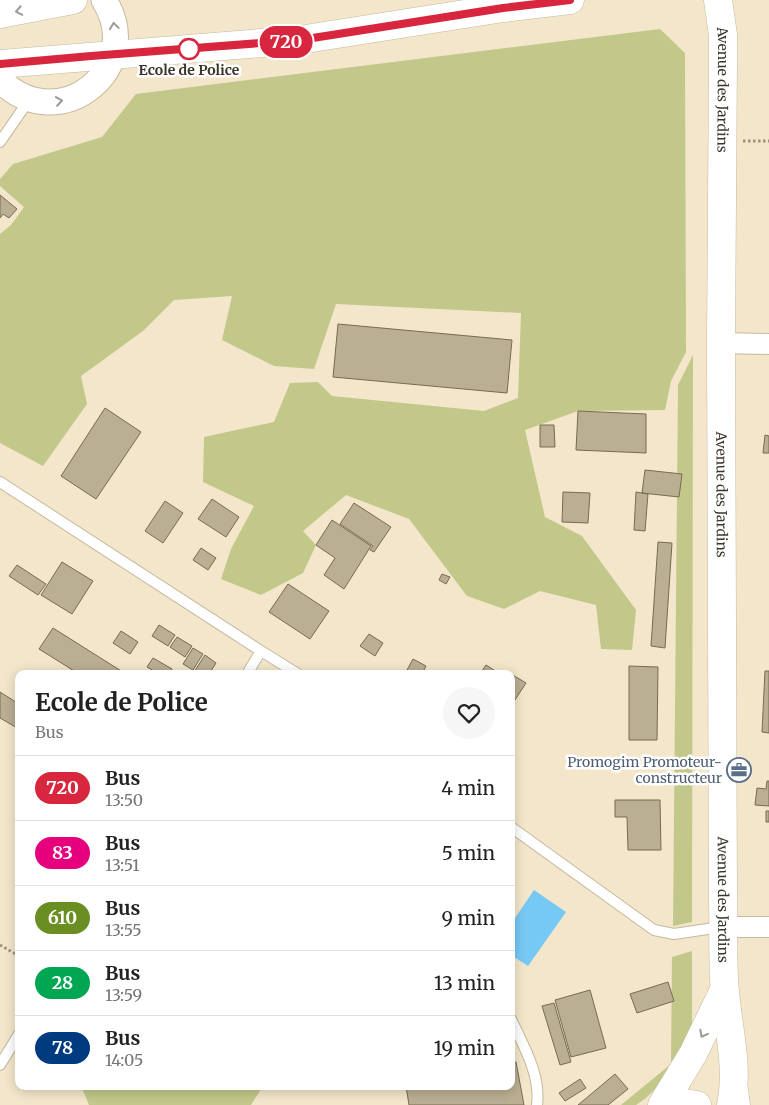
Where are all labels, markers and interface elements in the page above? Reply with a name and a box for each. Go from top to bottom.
one-way arrow [15,5,24,15]
one-way arrow [109,22,119,31]
street label: Avenue des Jardins [713,24,732,153]
line badge: 720 [257,26,315,58]
text: 720 [270,30,302,53]
marker: Ecole de Police [178,38,200,60]
place label: Ecole de Police [139,61,240,79]
one-way arrow [56,96,64,107]
street label: Avenue des Jardins [712,431,731,558]
text: Ecole de Police [35,687,208,718]
button: heart [443,687,495,739]
text: Bus [35,722,64,742]
place label: Promogim Promoteur- constructeur [567,753,722,787]
office icon: Promogim Promoteur- constructeur [726,757,752,783]
text: Bus [105,766,140,790]
text: 720 [46,776,79,799]
text: 4 min [441,776,495,800]
text: 13:50 [105,790,143,810]
text: Bus [105,831,140,855]
street label: Avenue des Jardins [714,836,732,963]
text: 83 [52,841,73,864]
text: 5 min [442,841,495,865]
text: 13:51 [105,855,139,875]
text: Bus [105,896,140,920]
text: 610 [48,906,77,929]
text: 9 min [441,906,495,930]
text: 13:55 [105,920,142,940]
text: Bus [105,961,140,985]
text: 28 [52,971,73,994]
text: 13 min [434,971,495,995]
text: 13:59 [105,985,142,1005]
text: Bus [105,1026,140,1050]
one-way arrow [699,1028,709,1037]
text: 78 [52,1036,73,1059]
text: 19 min [434,1036,495,1060]
text: 14:05 [105,1050,143,1070]

